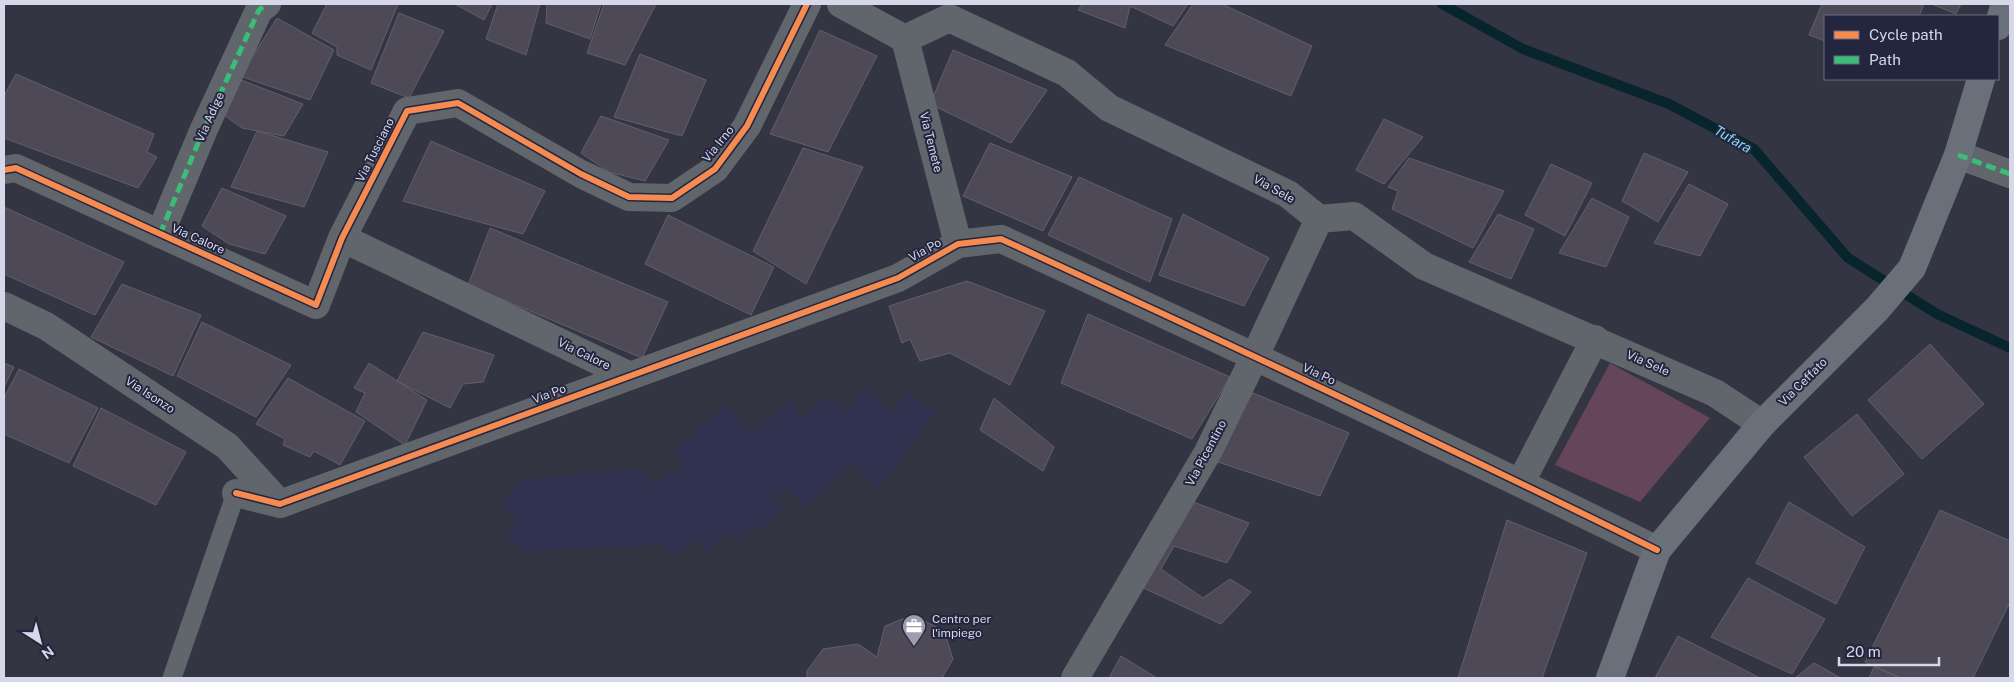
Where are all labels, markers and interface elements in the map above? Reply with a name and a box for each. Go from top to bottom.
legend [1824,15,1999,80]
text: Cycle path [1869,26,1943,43]
text: Path [1869,51,1901,68]
street label: Via Adige [193,90,227,144]
street label: Via Temete [917,110,945,174]
street label: Via Tusciano [353,116,397,184]
water label: Tufara [1712,122,1754,156]
street label: Via Irno [699,123,737,165]
street label: Via Sele [1251,172,1297,206]
street label: Via Calore [169,221,227,257]
street label: Via Po [906,235,944,265]
street label: Via Calore [555,335,613,373]
street label: Via Sele [1624,347,1672,379]
street label: Via Ceffato [1776,355,1830,409]
street label: Via Po [1300,360,1338,388]
street label: Via Isonzo [123,374,178,416]
street label: Via Po [530,381,568,407]
street label: Via Picentino [1183,417,1229,488]
place label: Centro per l'impiego [932,612,992,640]
office icon: Centro per l'impiego [901,613,927,647]
north arrow [15,617,65,667]
scale bar [1839,634,1939,666]
text: N [39,643,57,662]
text: 20 m [1846,643,1881,660]

